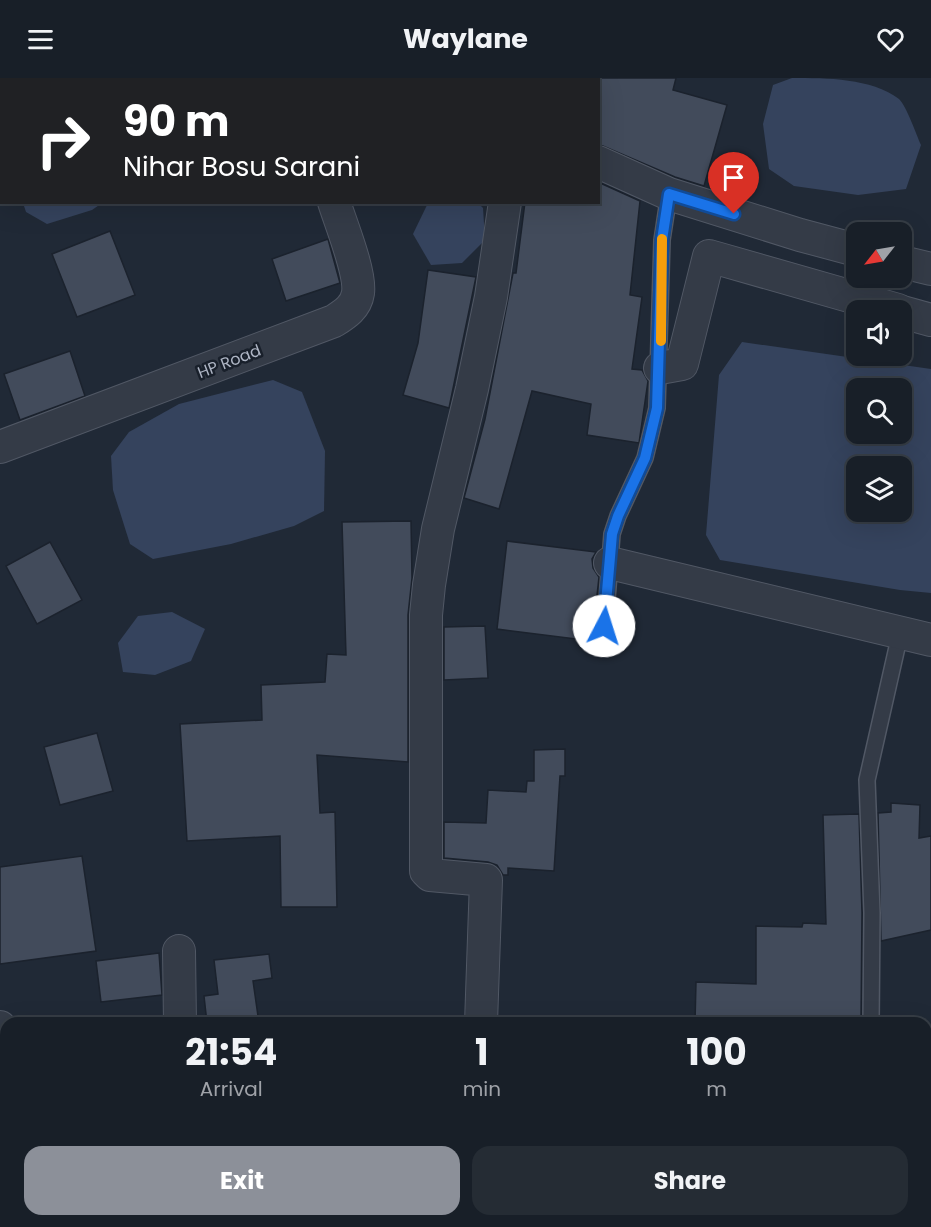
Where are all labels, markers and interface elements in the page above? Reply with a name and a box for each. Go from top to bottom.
text: Waylane [403,20,528,57]
icon: menu [24,23,57,56]
icon: heart [874,23,907,56]
text: 90 m [123,92,230,151]
icon: right [24,102,102,180]
text: Nihar Bosu Sarani [123,148,360,185]
pin [708,152,759,214]
icon: arrive [717,161,750,194]
north arrow [846,222,912,288]
map controls [846,222,912,522]
button: sound [846,300,912,366]
street label: HP Road [194,339,264,384]
button: search [846,378,912,444]
button: layers [846,456,912,522]
position arrow [572,594,636,658]
text: 21:54 [185,1027,277,1078]
text: 1 [475,1027,489,1078]
text: 100 [686,1027,747,1078]
text: Arrival [200,1075,263,1103]
text: min [463,1075,501,1103]
text: m [706,1075,727,1103]
button: Exit [24,1146,460,1215]
button: Share [472,1146,908,1215]

